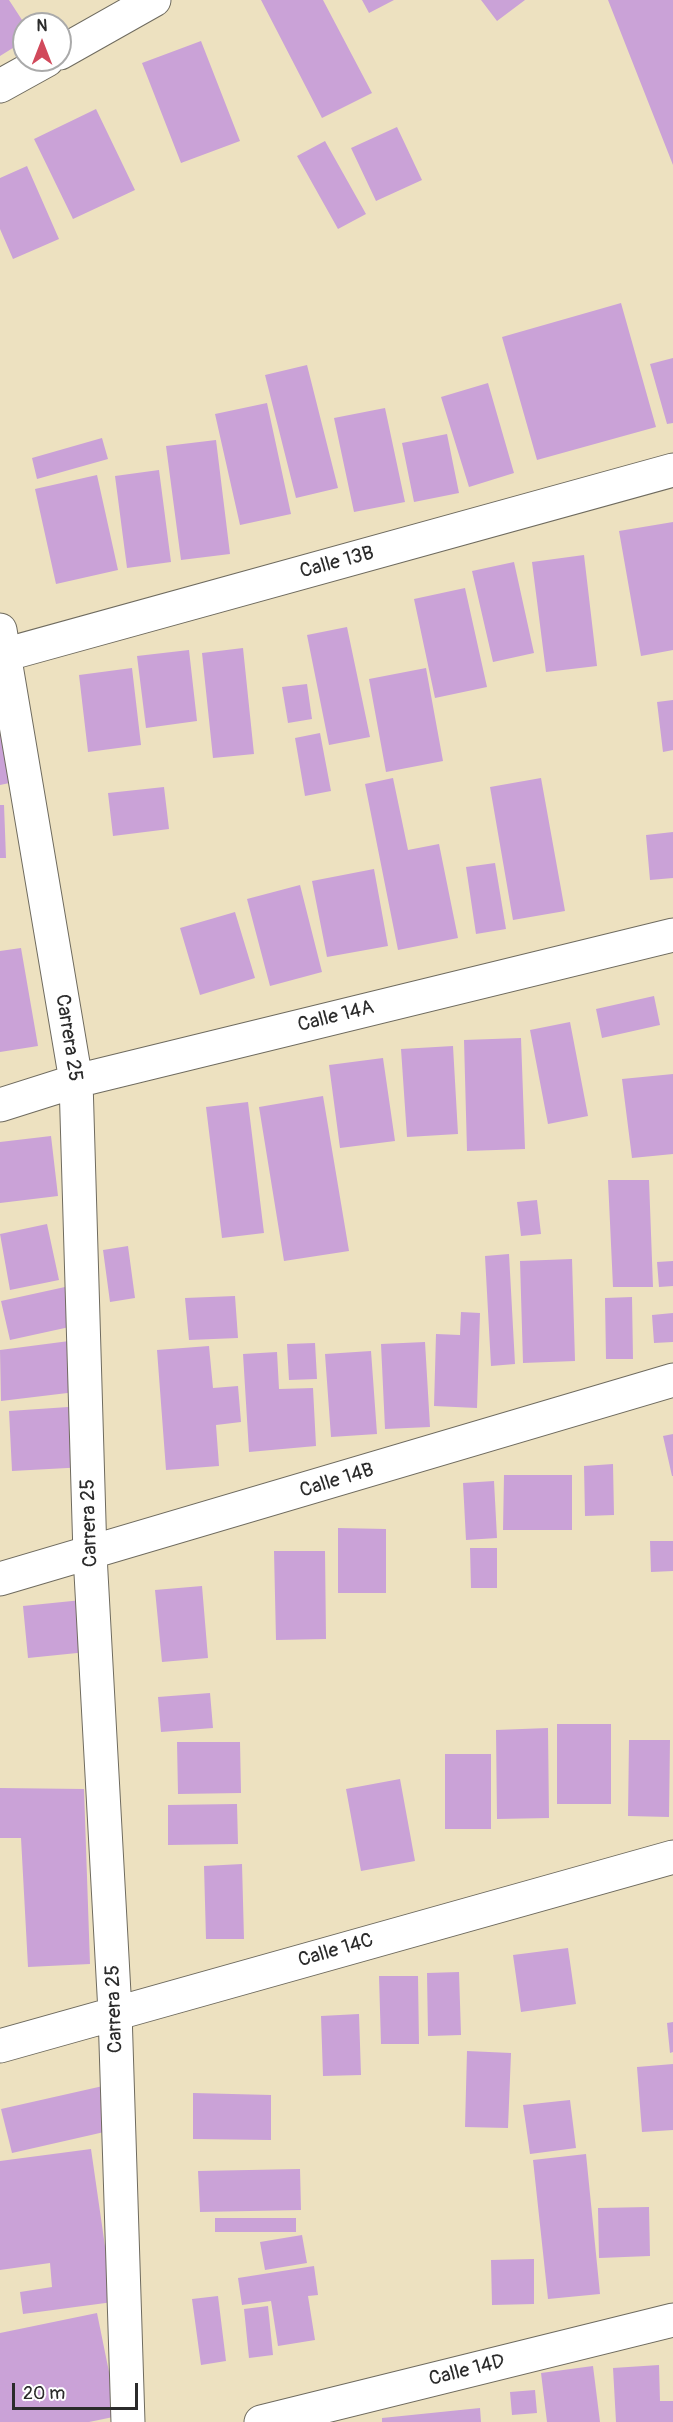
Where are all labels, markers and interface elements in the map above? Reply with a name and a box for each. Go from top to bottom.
north arrow [12,12,72,72]
text: N [37,16,47,36]
street label: Calle 13B [297,542,377,584]
street label: Carrera 25 [49,993,87,1083]
street label: Calle 14A [295,996,377,1038]
street label: Calle 14B [297,1458,377,1504]
street label: Carrera 25 [76,1479,104,1567]
street label: Calle 14C [296,1929,376,1973]
street label: Carrera 25 [101,1965,129,2053]
street label: Calle 14D [427,2350,507,2392]
scale bar [15,2371,141,2409]
text: 20 m [23,2382,65,2405]

